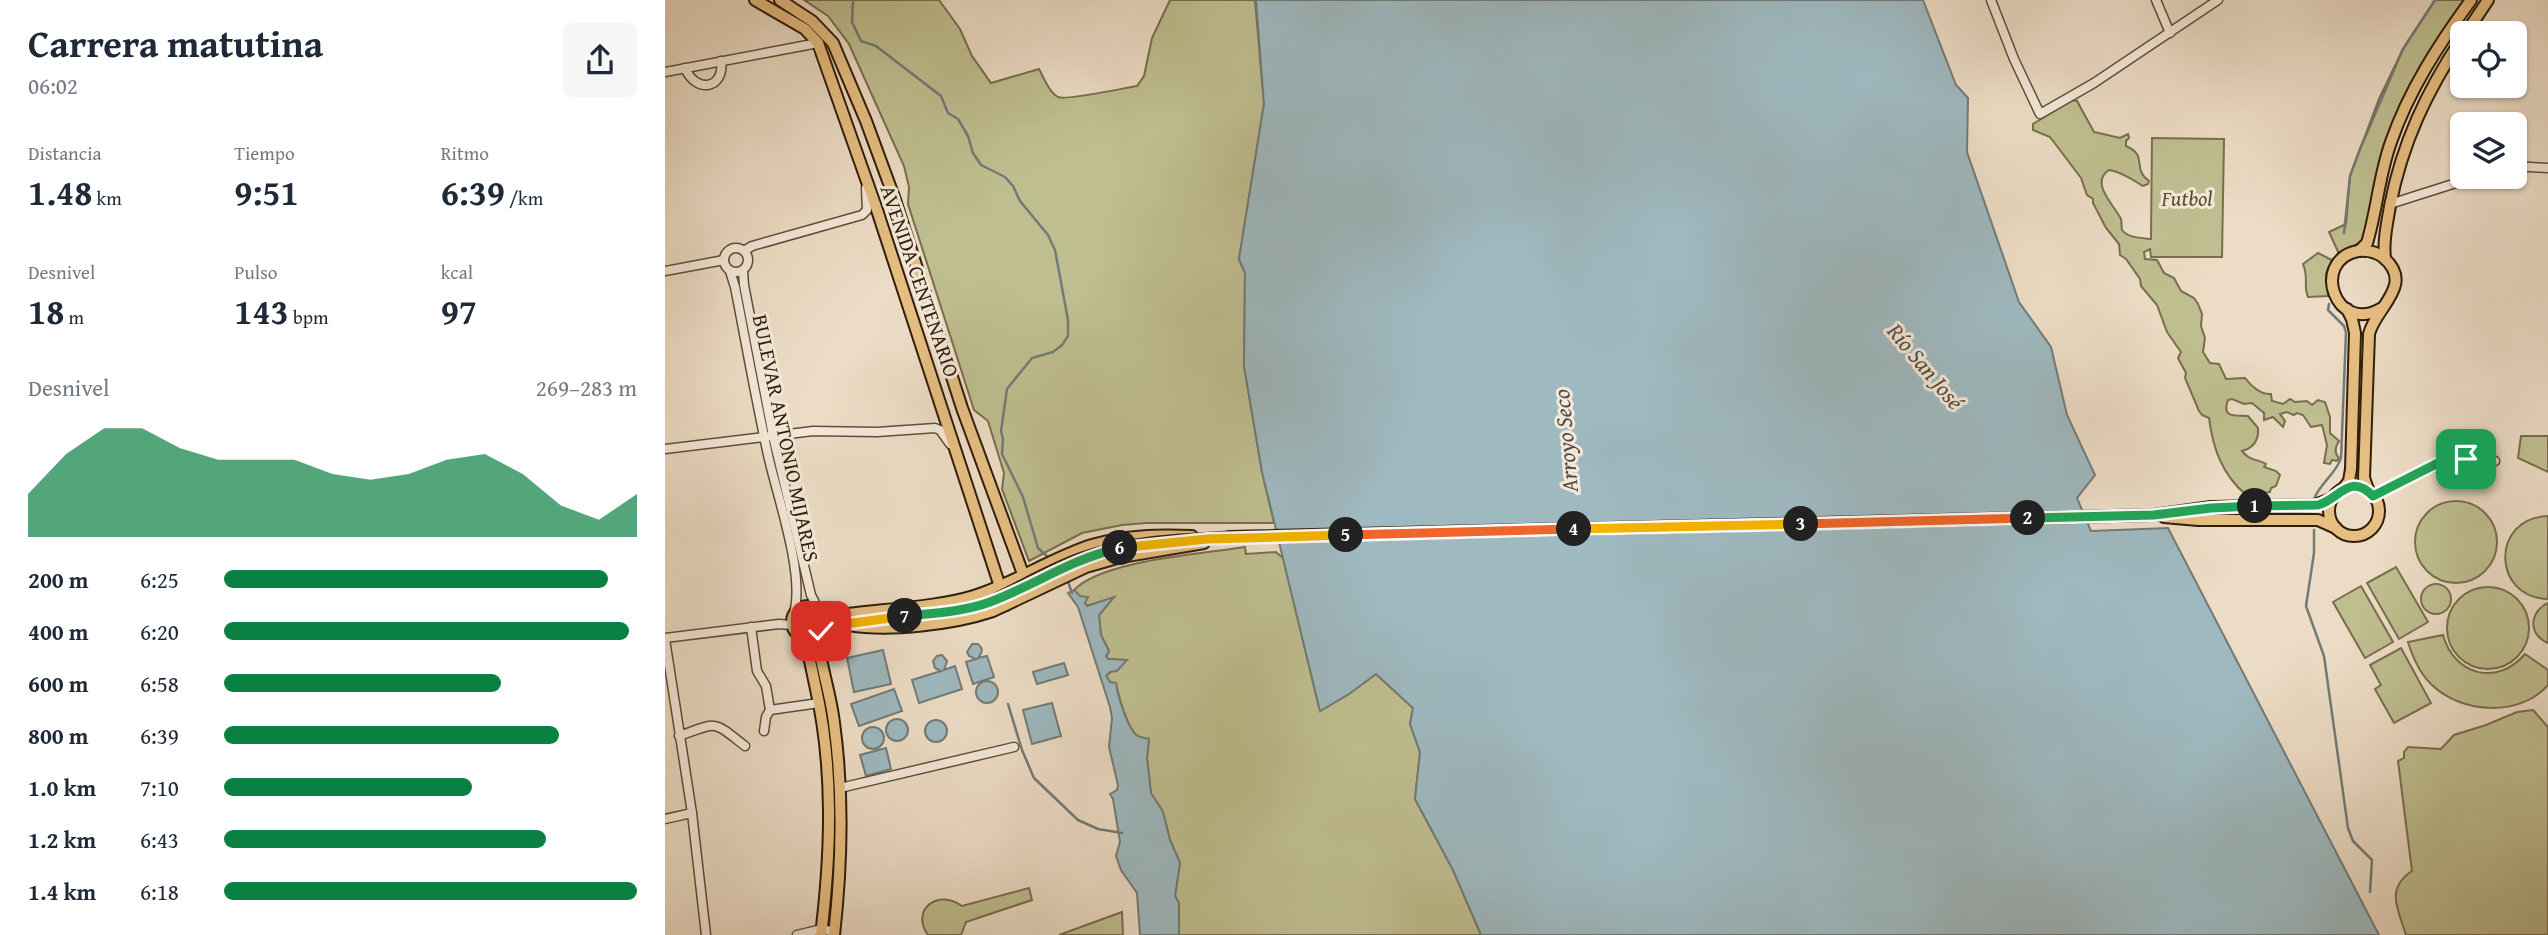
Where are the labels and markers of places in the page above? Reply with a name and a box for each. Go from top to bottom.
pin [2436,429,2496,489]
pin: 1 [2237,489,2273,524]
pin: 2 [2011,500,2045,536]
pin: 3 [1783,506,1819,542]
pin: 4 [1557,512,1591,546]
pin: 5 [1329,518,1363,552]
pin: 6 [1103,530,1137,566]
pin: 7 [887,598,923,634]
pin [791,601,851,661]

